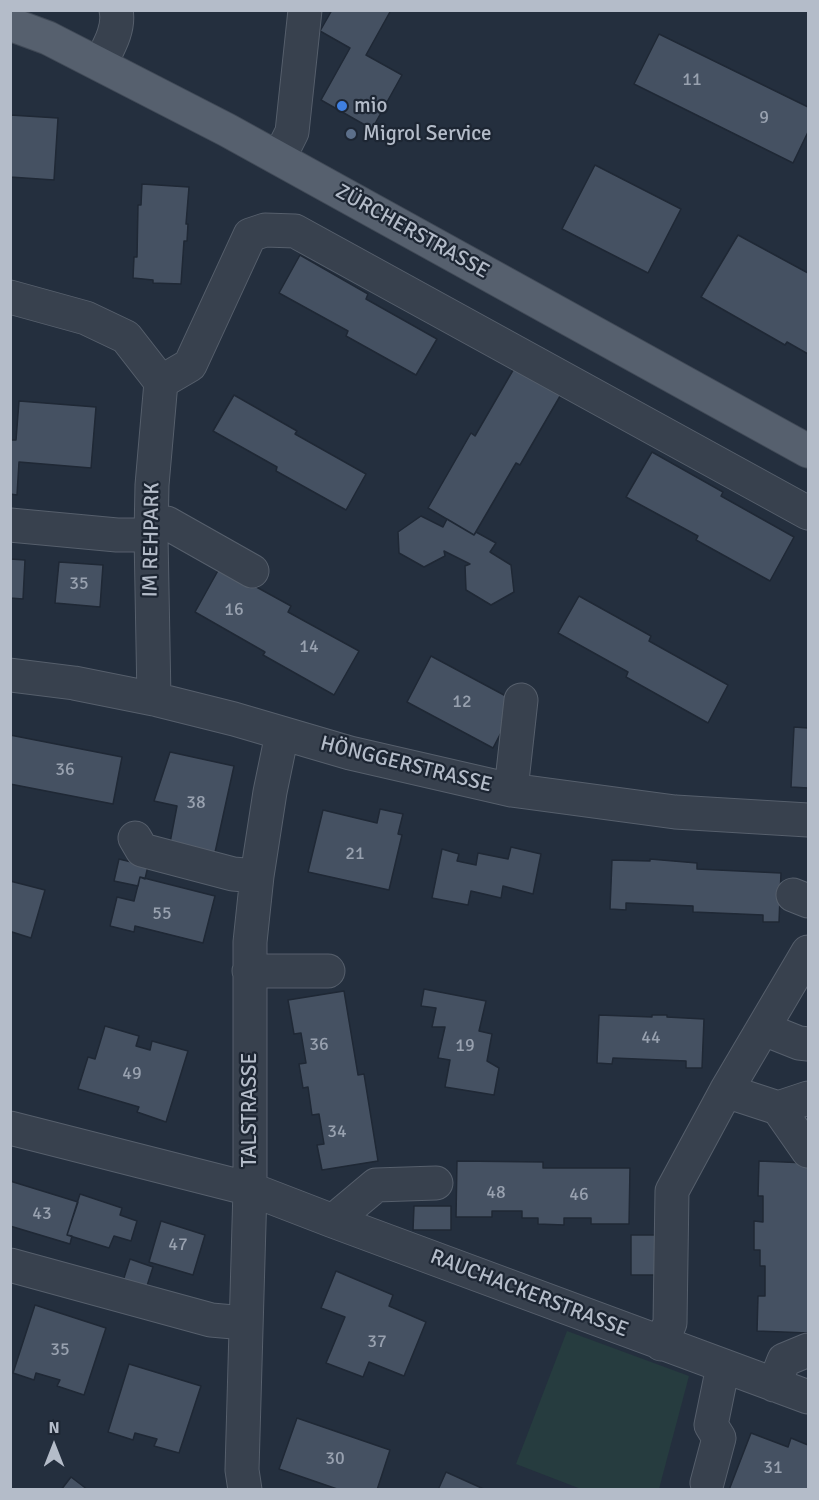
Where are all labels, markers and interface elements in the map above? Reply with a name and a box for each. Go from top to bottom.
house number: 11 [682,69,702,91]
place label: mio [354,93,387,119]
marker: mio [335,99,349,113]
house number: 9 [759,107,769,129]
place label: Migrol Service [363,121,492,147]
marker: Migrol Service [344,127,358,141]
street label: ZÜRCHERSTRASSE [331,179,493,285]
street label: IM REHPARK [138,482,166,598]
house number: 35 [69,573,89,595]
house number: 16 [224,599,244,621]
house number: 14 [299,636,319,658]
house number: 12 [452,691,472,713]
street label: HÖNGGERSTRASSE [318,732,494,798]
house number: 36 [55,759,75,781]
house number: 38 [186,792,206,814]
house number: 21 [345,843,365,865]
house number: 55 [152,903,172,925]
house number: 44 [641,1027,661,1049]
house number: 36 [309,1034,329,1056]
house number: 19 [455,1035,475,1057]
street label: TALSTRASSE [237,1053,263,1167]
house number: 49 [122,1063,142,1085]
house number: 34 [327,1121,347,1143]
house number: 48 [486,1182,506,1204]
house number: 46 [569,1184,589,1206]
house number: 43 [32,1203,52,1225]
house number: 47 [168,1234,188,1256]
street label: RAUCHACKERSTRASSE [426,1245,632,1343]
house number: 37 [367,1331,387,1353]
house number: 35 [50,1339,70,1361]
north arrow [24,1416,84,1476]
text: N [48,1418,60,1438]
house number: 30 [325,1448,345,1470]
house number: 31 [763,1457,783,1479]

